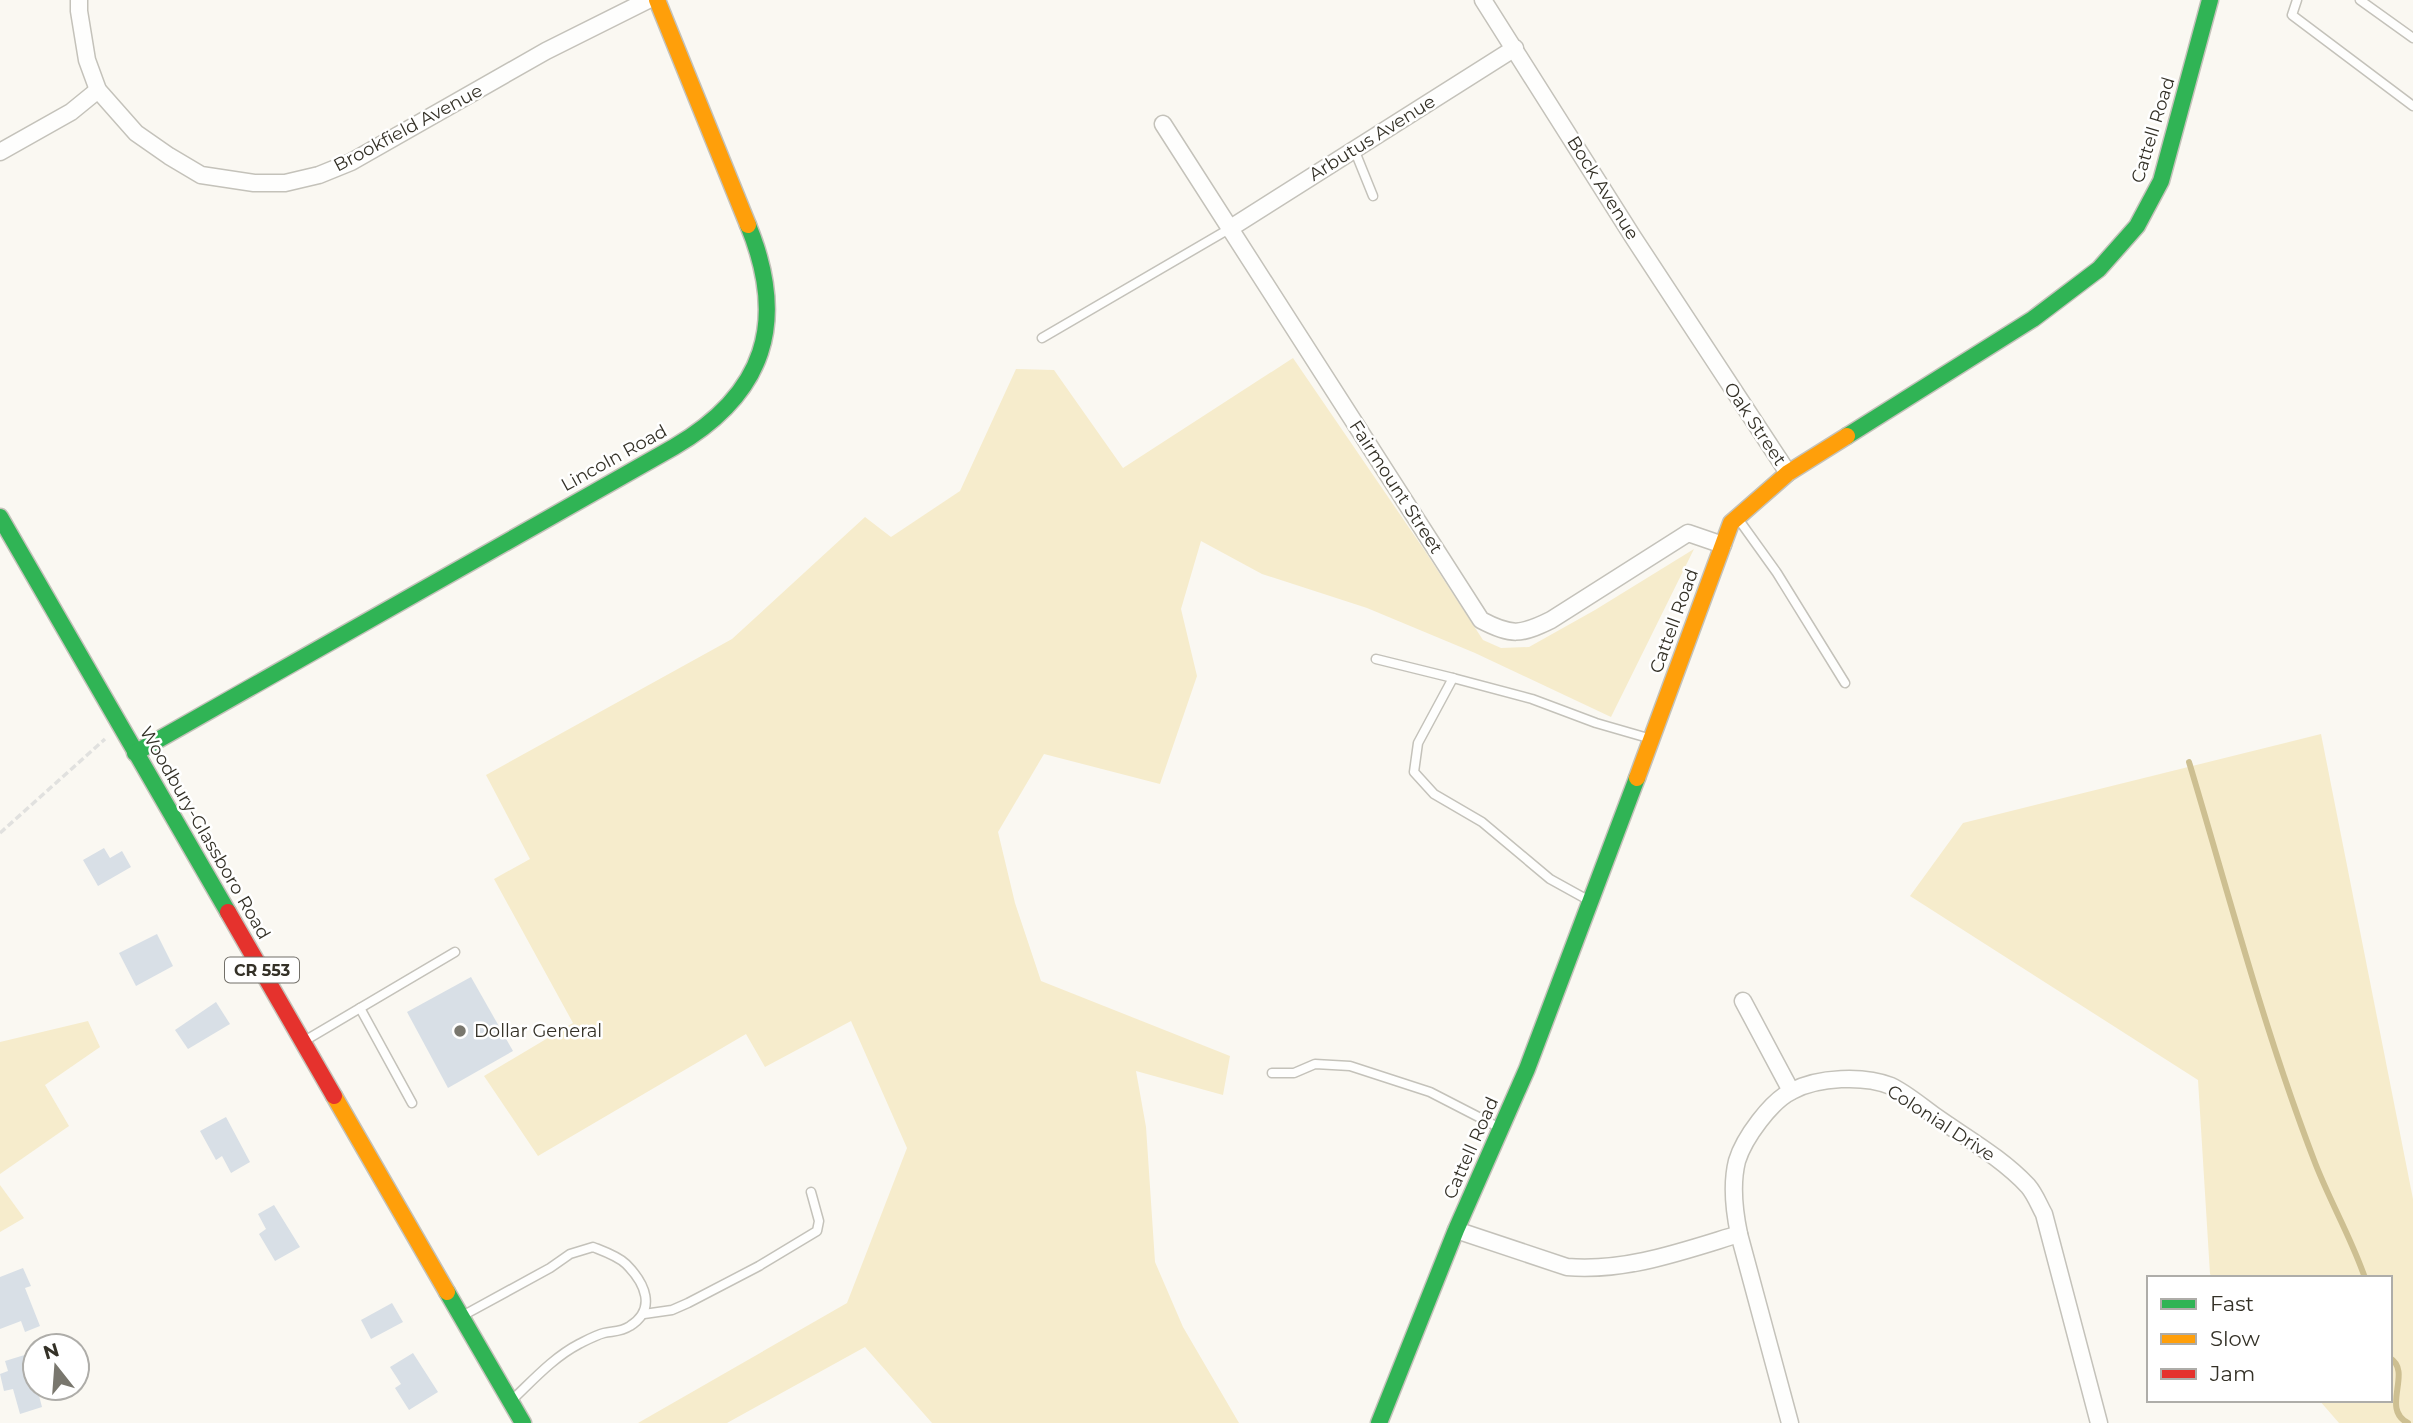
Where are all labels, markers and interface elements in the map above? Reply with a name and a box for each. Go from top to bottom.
street label: Cattell Road [2126,74,2180,186]
street label: Brookfield Avenue [330,79,486,177]
street label: Arbutus Avenue [1305,90,1439,186]
street label: Bock Avenue [1562,132,1644,244]
street label: Oak Street [1719,378,1791,470]
street label: Fairmount Street [1345,416,1447,558]
street label: Lincoln Road [557,420,671,496]
street label: Cattell Road [1645,566,1703,676]
street label: Woodbury-Glassboro Road [135,723,275,943]
road number: CR 553 [225,958,299,982]
place label: Dollar General [474,1020,602,1042]
marker: Dollar General [452,1023,468,1039]
street label: Colonial Drive [1883,1080,1999,1166]
street label: Cattell Road [1439,1093,1503,1203]
legend [2147,1276,2392,1402]
text: Fast [2210,1291,2254,1316]
text: Slow [2210,1326,2260,1351]
north arrow [21,1332,91,1402]
text: N [40,1338,62,1364]
text: Jam [2209,1361,2255,1386]

